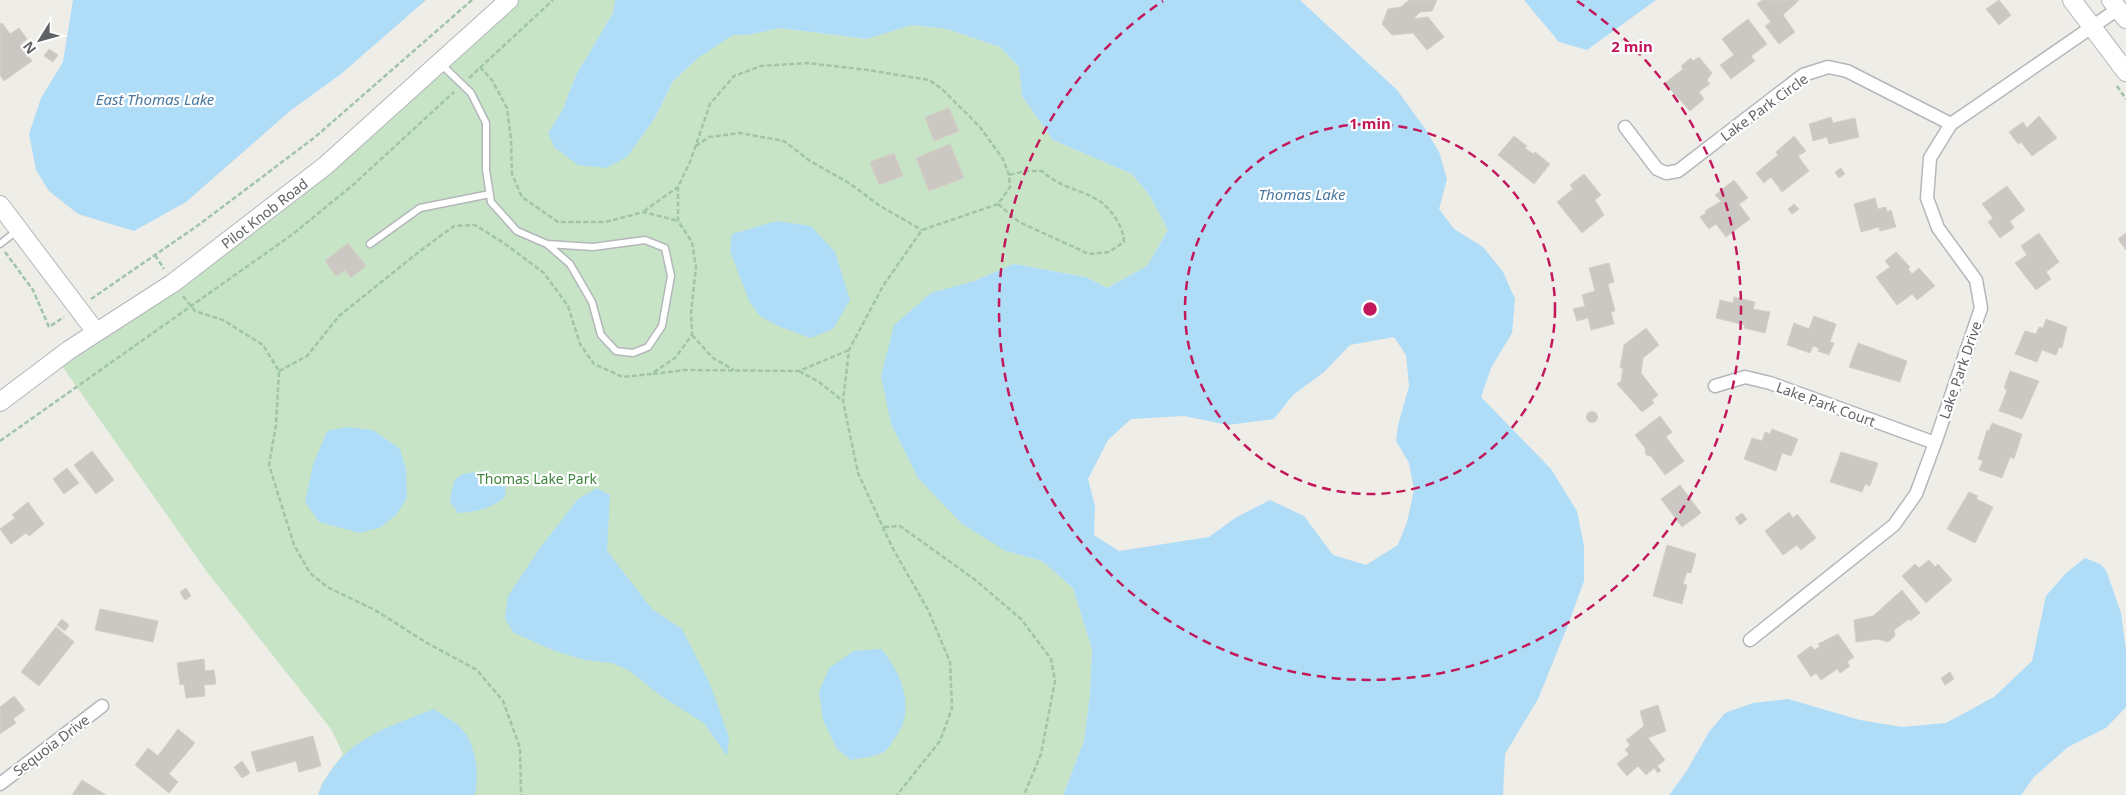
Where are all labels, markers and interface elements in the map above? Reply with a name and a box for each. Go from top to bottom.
north arrow [15,15,65,65]
text: 2 min [1611,36,1653,56]
text: N [18,38,40,58]
street label: Lake Park Circle [1716,69,1812,145]
water label: East Thomas Lake [96,89,215,109]
text: 1 min [1349,113,1391,133]
street label: Pilot Knob Road [217,173,311,252]
water label: Thomas Lake [1259,184,1346,204]
centre of rings [1361,300,1379,318]
street label: Lake Park Drive [1934,319,1986,421]
street label: Lake Park Court [1774,377,1878,431]
park label: Thomas Lake Park [477,469,598,488]
street label: Sequoia Drive [9,710,93,780]

